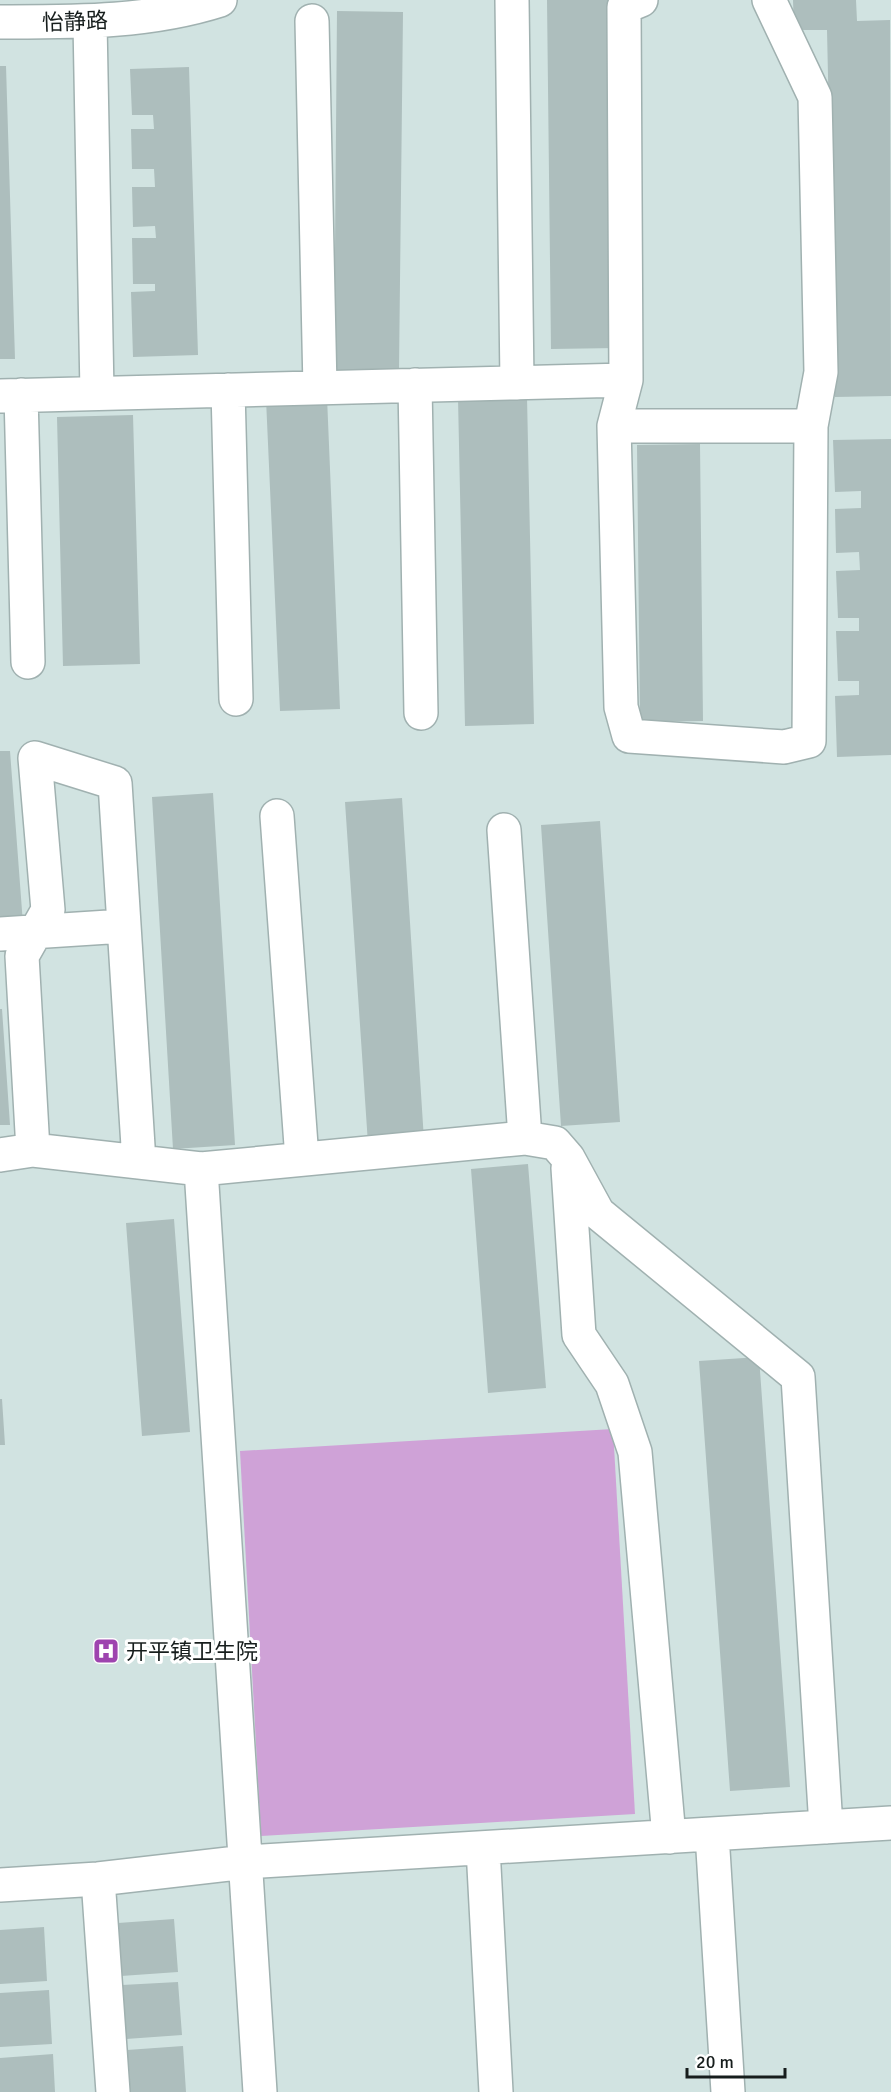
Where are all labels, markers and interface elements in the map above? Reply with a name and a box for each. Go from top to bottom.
street label: 怡静路 [42,7,108,36]
hospital icon: 开平镇卫生院 [91,1636,121,1666]
place label: 开平镇卫生院 [126,1638,258,1665]
scale bar [687,2041,784,2079]
text: 20 m [696,2051,734,2073]

